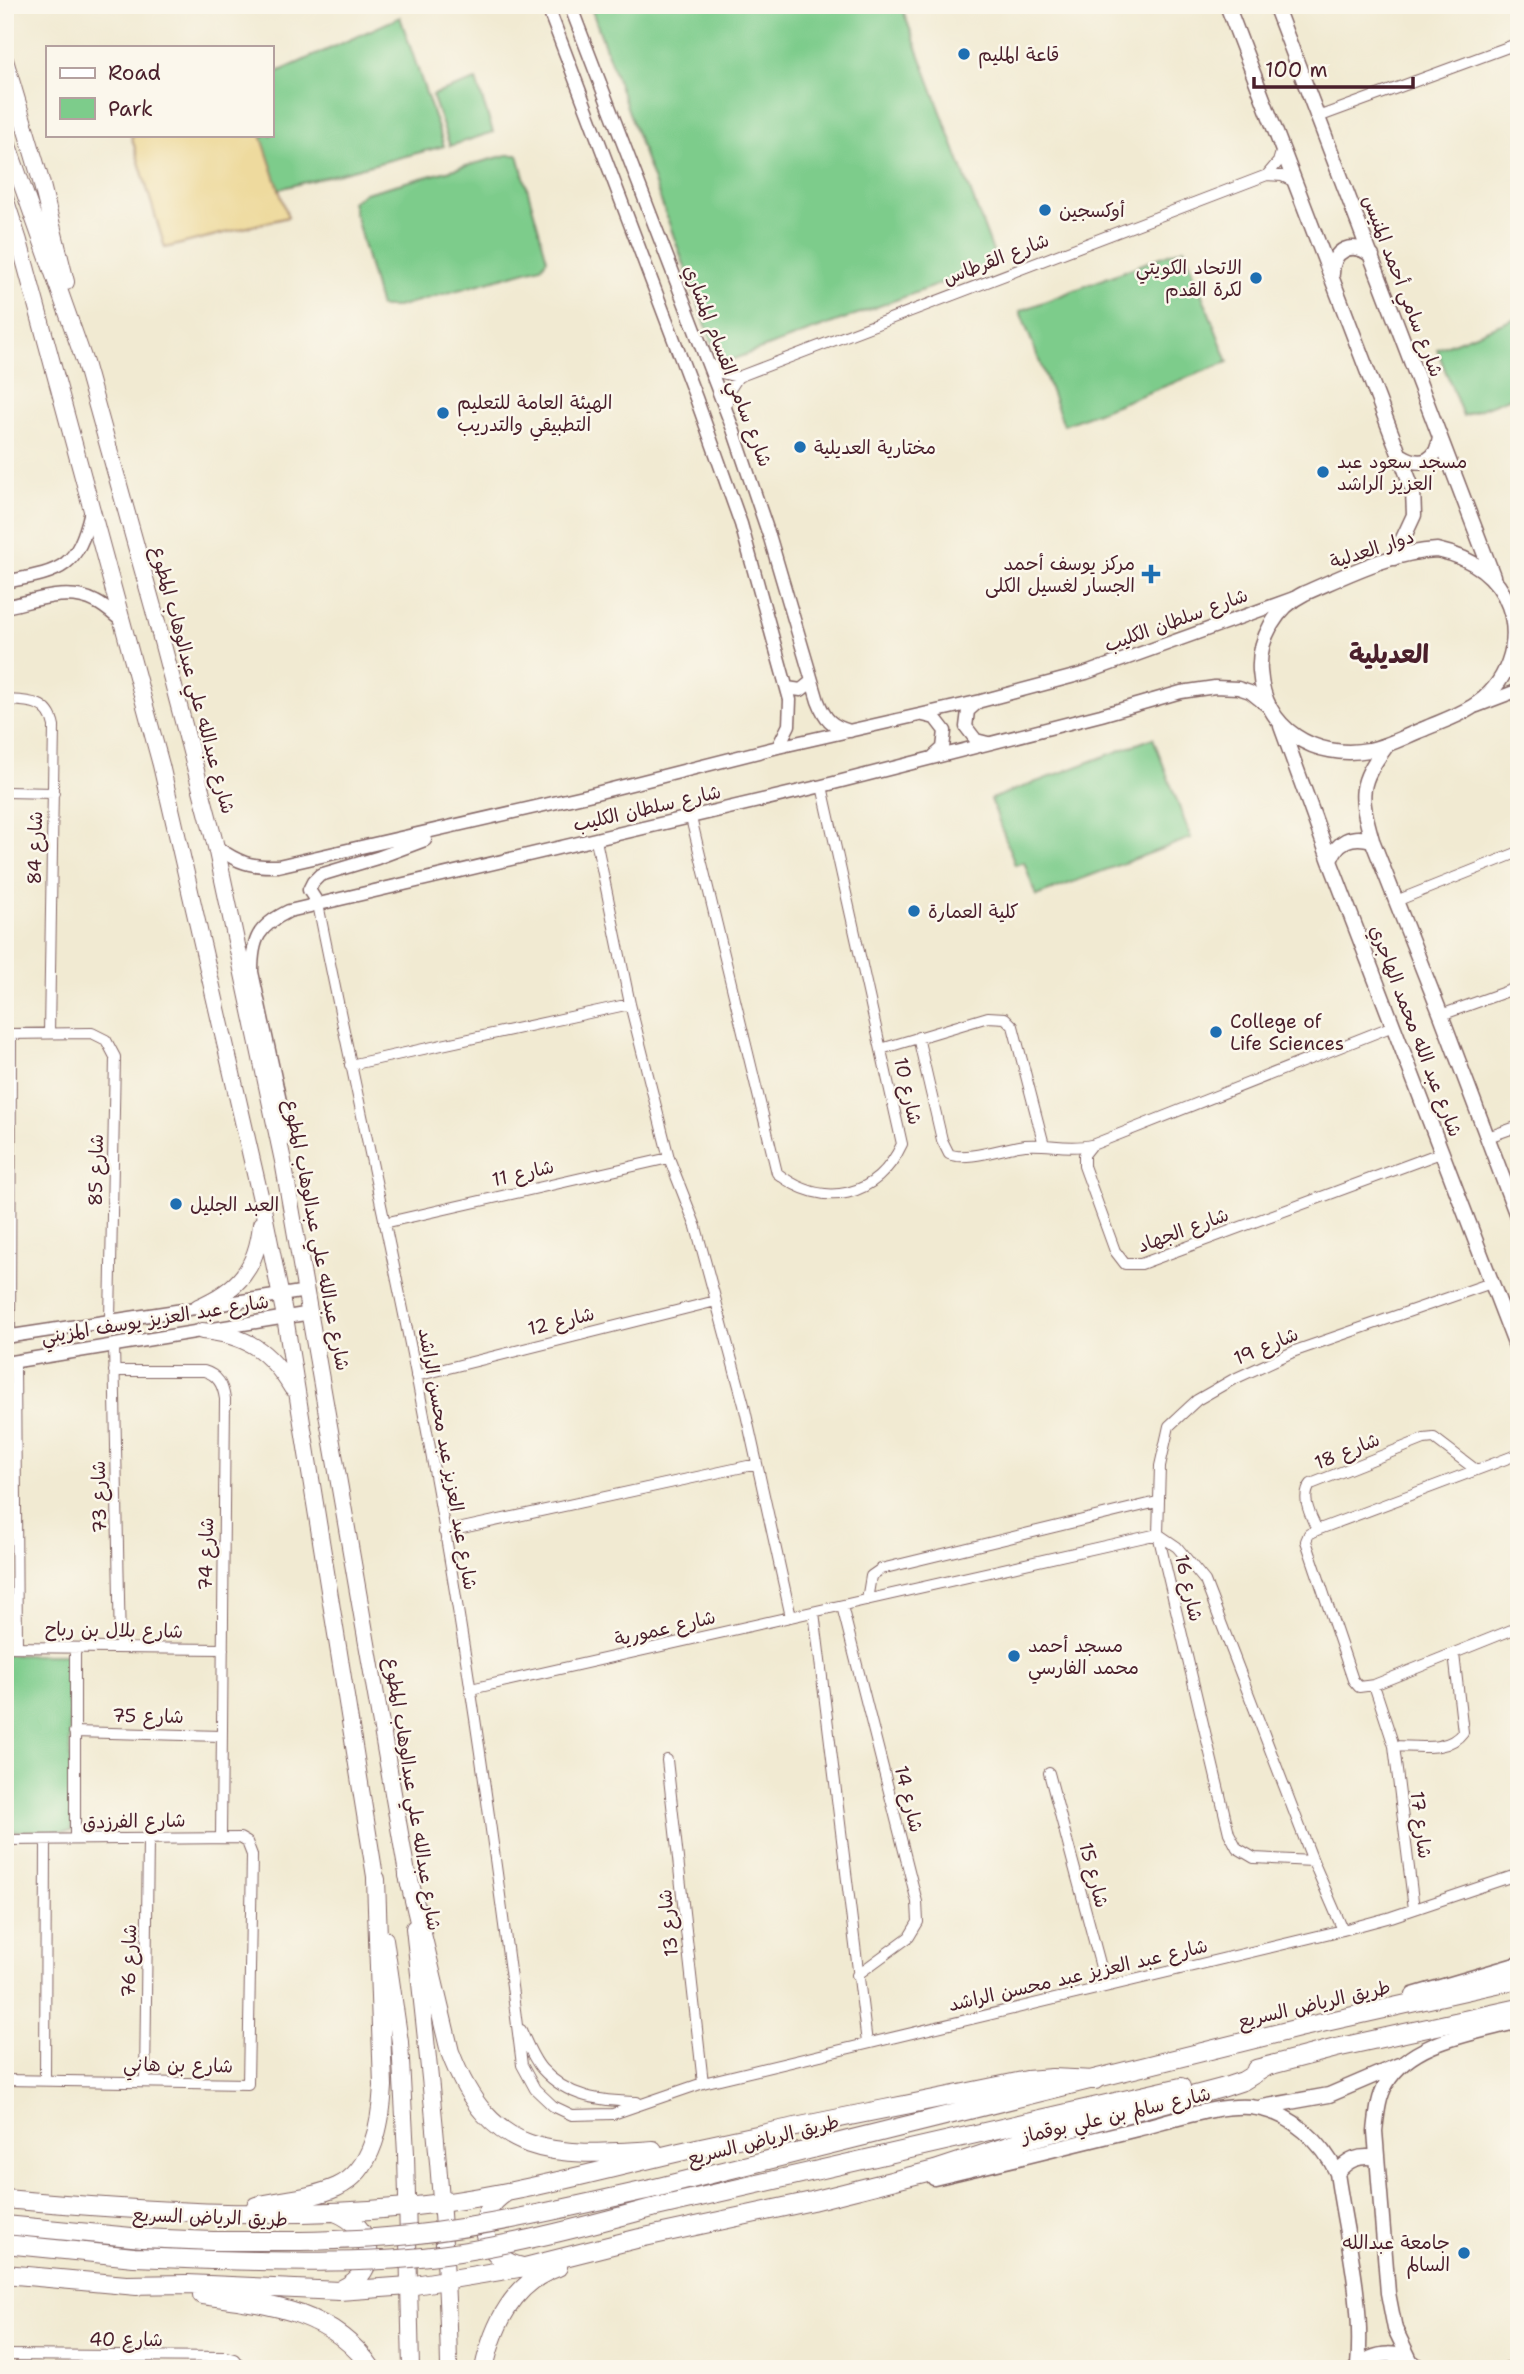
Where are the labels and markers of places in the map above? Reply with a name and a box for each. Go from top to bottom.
place label: قاعة المليم [978,42,1059,69]
marker: قاعة المليم [956,46,972,62]
place label: أوكسجين [1059,198,1125,223]
marker: أوكسجين [1037,202,1053,218]
place label: الاتحاد الكويتي لكرة القدم [1136,255,1242,304]
marker: الاتحاد الكويتي لكرة القدم [1248,270,1264,286]
place label: الهيئة العامة للتعليم التطبيقي والتدريب [457,390,612,441]
marker: الهيئة العامة للتعليم التطبيقي والتدريب [435,405,451,421]
place label: مختارية العديلية [814,435,936,460]
marker: مختارية العديلية [792,439,808,455]
place label: مسجد سعود عبد العزيز الراشد [1337,449,1467,496]
marker: مسجد سعود عبد العزيز الراشد [1315,464,1331,480]
place label: مركز يوسف أحمد الجسار لغسيل الكلى [985,551,1135,598]
marker: مركز يوسف أحمد الجسار لغسيل الكلى [1141,564,1161,584]
place label: كلية العمارة [928,899,1019,924]
marker: كلية العمارة [906,903,922,919]
place label: College of Life Sciences [1230,1009,1344,1056]
marker: College of Life Sciences [1208,1024,1224,1040]
place label: العبد الجليل [190,1192,279,1217]
marker: العبد الجليل [168,1196,184,1212]
place label: مسجد أحمد محمد الفارسي [1028,1633,1139,1684]
marker: مسجد أحمد محمد الفارسي [1006,1648,1022,1664]
place label: جامعة عبدالله السالم [1343,2230,1450,2279]
marker: جامعة عبدالله السالم [1456,2245,1472,2261]

